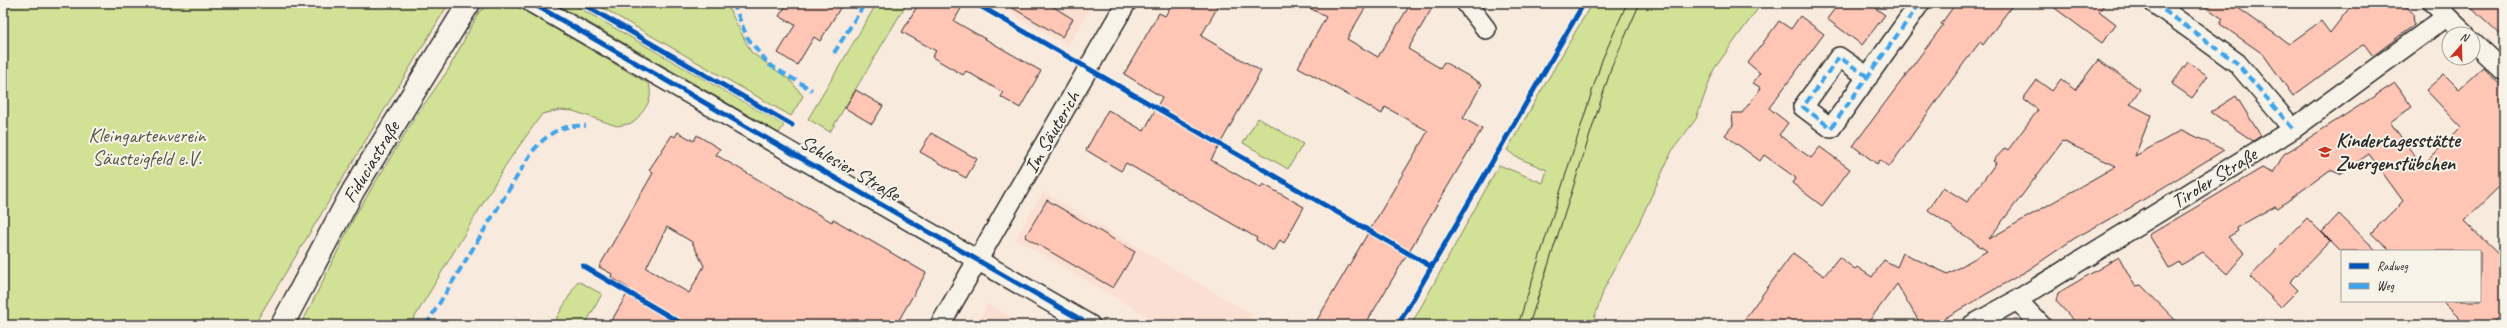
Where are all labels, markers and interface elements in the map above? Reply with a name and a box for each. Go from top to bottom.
north arrow [2441,26,2481,66]
text: N [2459,29,2472,45]
street label: Im Säuterich [1018,85,1086,178]
street label: Fiduciastraße [337,115,406,207]
park label: Kleingartenverein Säusteigfeld e.V. [89,123,206,171]
place label: Kindertagesstätte Zwergenstübchen [2336,128,2462,176]
street label: Schlesier Straße [796,129,906,207]
street label: Tiroler Straße [2167,141,2263,214]
school or university icon: Kindertagesstätte Zwergenstübchen [2317,144,2333,160]
legend [2341,250,2481,302]
text: Radweg [2377,258,2408,274]
text: Weg [2377,278,2395,294]

